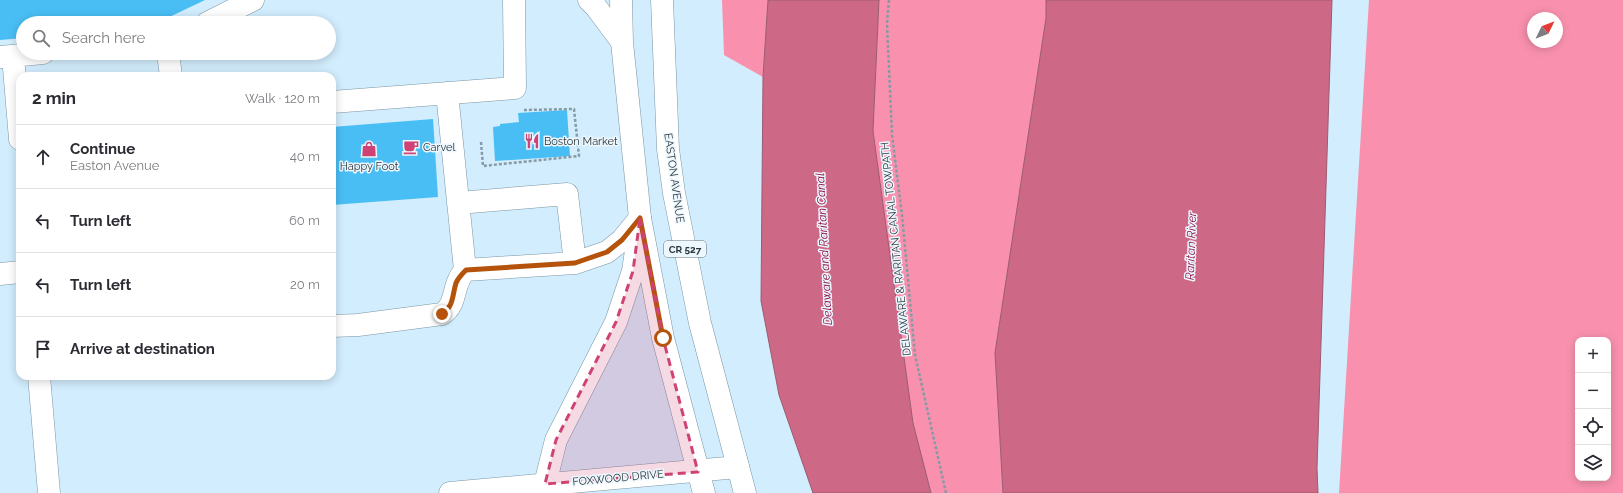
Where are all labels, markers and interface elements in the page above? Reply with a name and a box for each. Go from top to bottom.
north arrow [1527,12,1563,48]
search box [16,16,336,60]
icon: search [30,27,52,49]
text: Search here [62,29,145,47]
text: 2 min [32,88,76,108]
text: Walk · 120 m [245,91,320,106]
restaurant icon: Boston Market [523,132,541,150]
street label: EASTON AVENUE [661,132,687,224]
place label: Boston Market [544,135,618,148]
cafe icon: Carvel [402,138,420,156]
text: Continue [70,140,135,158]
shop icon: Happy Foot [360,140,378,158]
place label: Carvel [423,141,456,154]
street label: DELAWARE & RARITAN CANAL TOWPATH [878,141,914,357]
icon: ahead [32,146,54,168]
text: 40 m [290,149,320,164]
text: Easton Avenue [70,158,159,173]
place label: Happy Foot [340,160,399,173]
water label: Delaware and Raritan Canal [813,172,835,326]
icon: left [32,210,54,232]
water label: Raritan River [1183,211,1199,280]
text: Turn left [70,212,131,230]
text: 60 m [289,213,320,228]
road number: CR 527 [664,241,706,257]
icon: left [32,274,54,296]
text: Turn left [70,276,131,294]
text: 20 m [290,277,320,292]
route end [433,305,451,323]
route start [654,329,672,347]
map controls [1575,337,1611,481]
button: + [1575,337,1611,373]
icon: arrive [32,338,54,360]
text: Arrive at destination [70,340,215,358]
button: − [1575,373,1611,409]
button: locate [1575,409,1611,445]
button: layers [1575,445,1611,481]
street label: FOXWOOD DRIVE [572,468,664,488]

